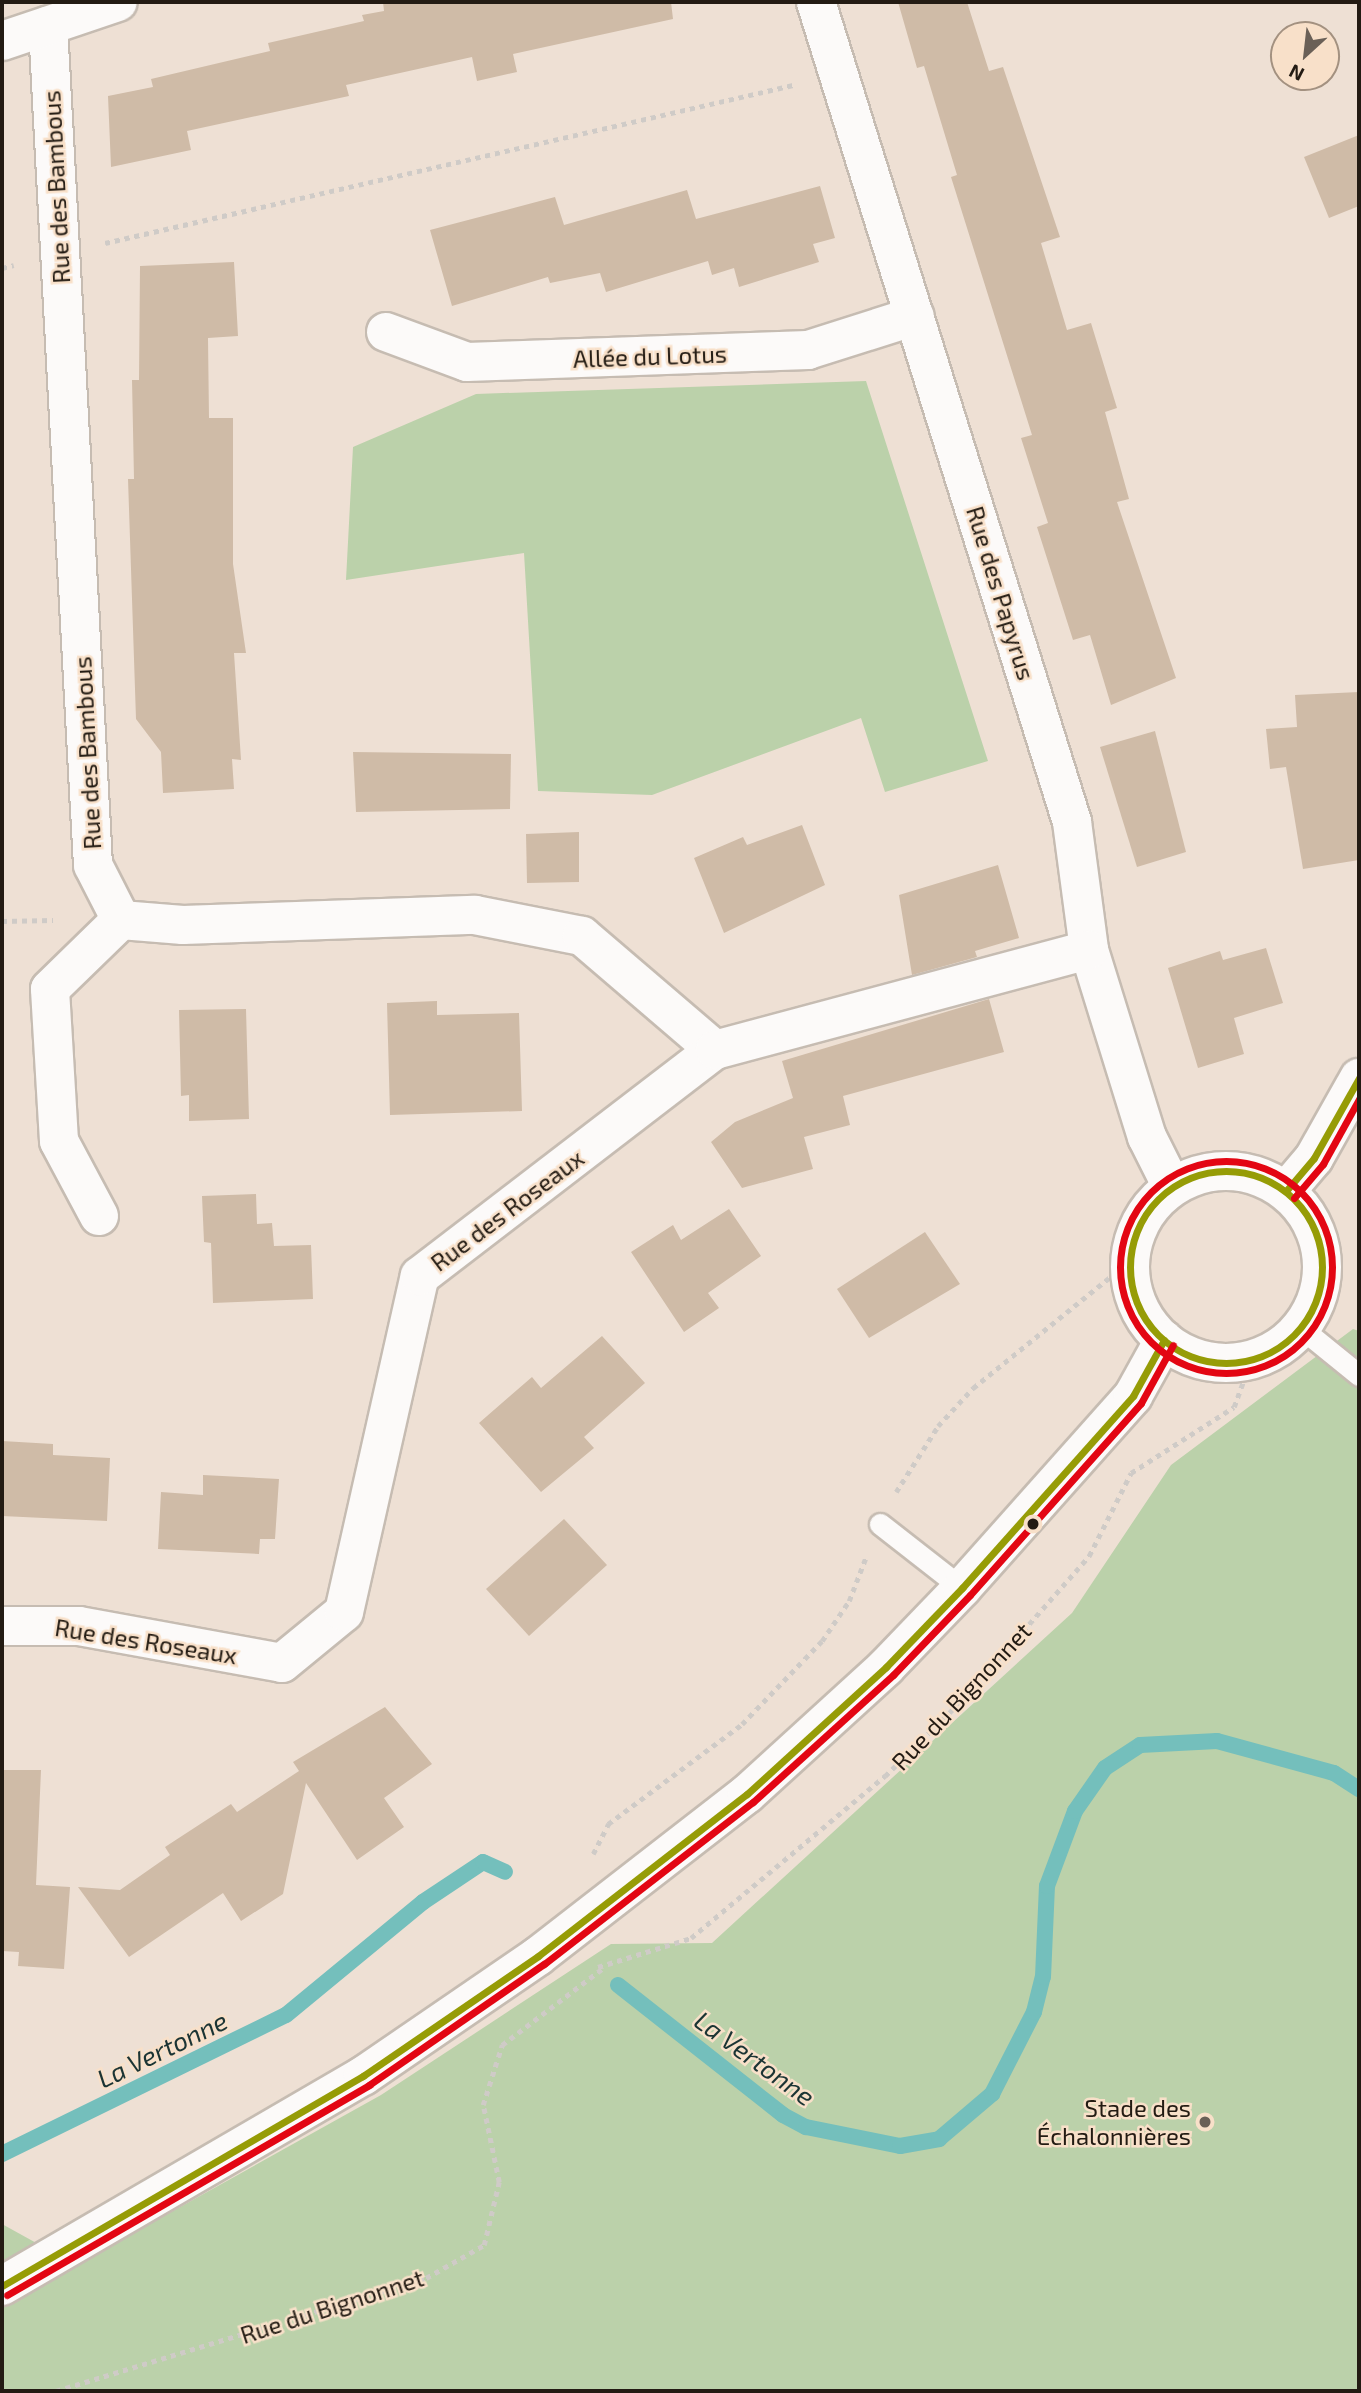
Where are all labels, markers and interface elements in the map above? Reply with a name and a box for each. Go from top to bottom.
north arrow [1270,21,1340,91]
text: N [1285,60,1307,87]
street label: Rue des Bambous [37,90,75,284]
street label: Allée du Lotus [573,339,727,373]
street label: Rue des Papyrus [961,503,1041,683]
street label: Rue des Bambous [68,656,106,850]
street label: Rue des Roseaux [425,1143,589,1277]
unlabelled marker [1026,1517,1040,1531]
street label: Rue des Roseaux [53,1612,239,1670]
street label: Rue du Bignonnet [885,1616,1037,1776]
water label: La Vertonne [92,2004,232,2094]
water label: La Vertonne [689,2004,821,2112]
place label: Stade des Échalonnières [1037,2094,1191,2150]
marker: Stade des Échalonnières [1197,2114,1213,2130]
street label: Rue du Bignonnet [237,2263,427,2349]

